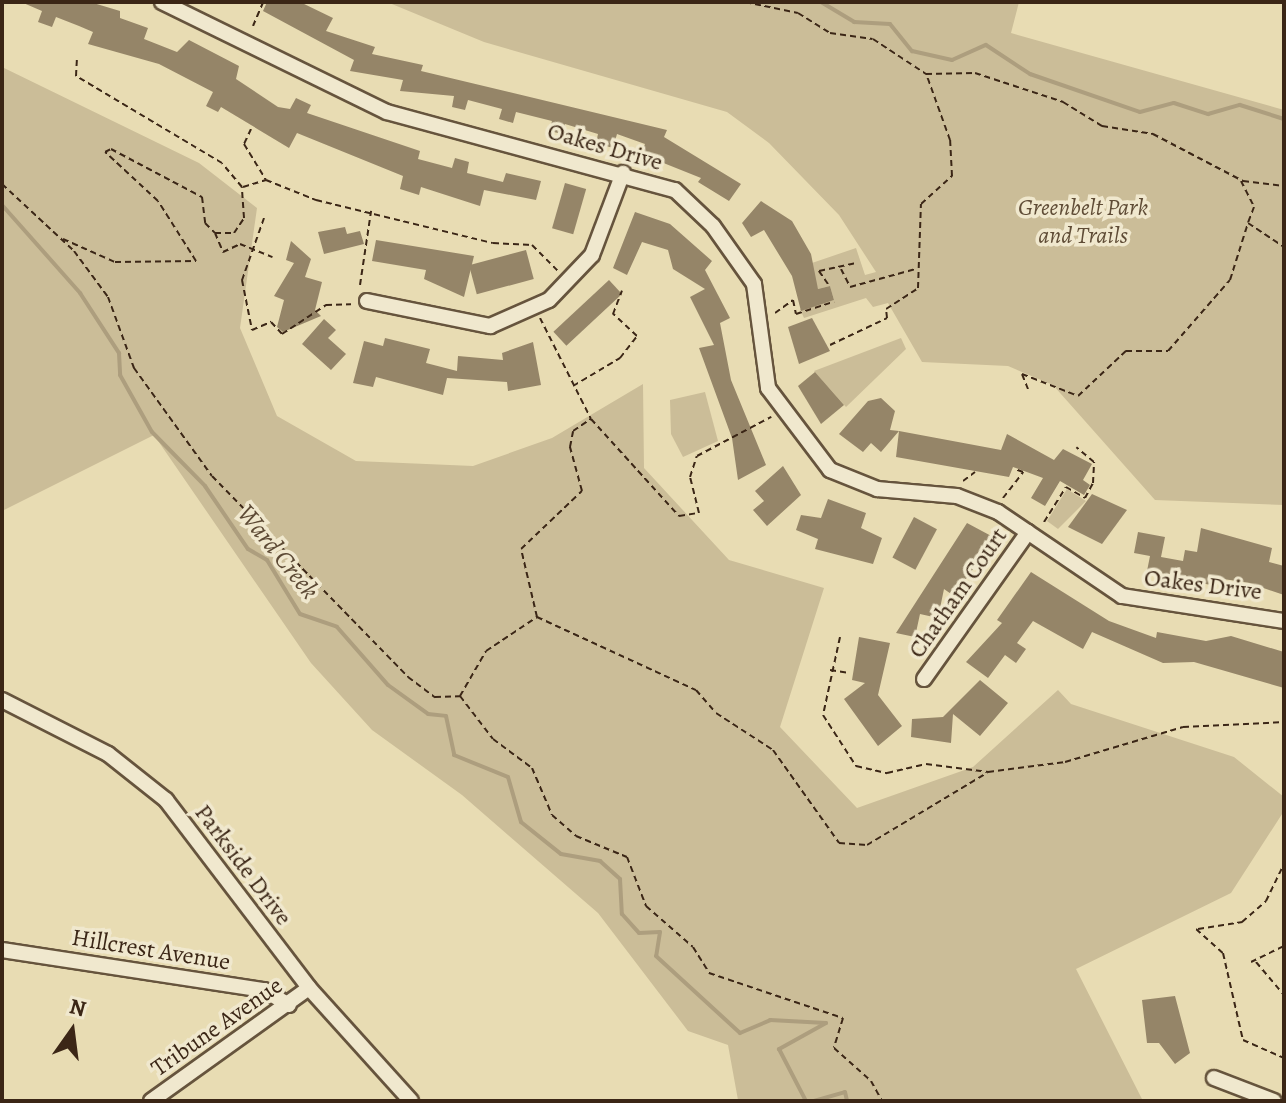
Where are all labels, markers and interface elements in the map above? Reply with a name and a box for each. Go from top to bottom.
street label: Oakes Drive [544,117,666,177]
park label: Greenbelt Park and Trails [1018,194,1148,250]
water label: Ward Creek [230,498,326,606]
street label: Chatham Court [903,522,1013,664]
street label: Oakes Drive [1143,564,1263,606]
street label: Parkside Drive [188,799,298,931]
street label: Hillcrest Avenue [70,923,232,977]
street label: Tribune Avenue [146,971,288,1083]
north arrow [32,991,112,1071]
text: N [66,991,89,1024]

